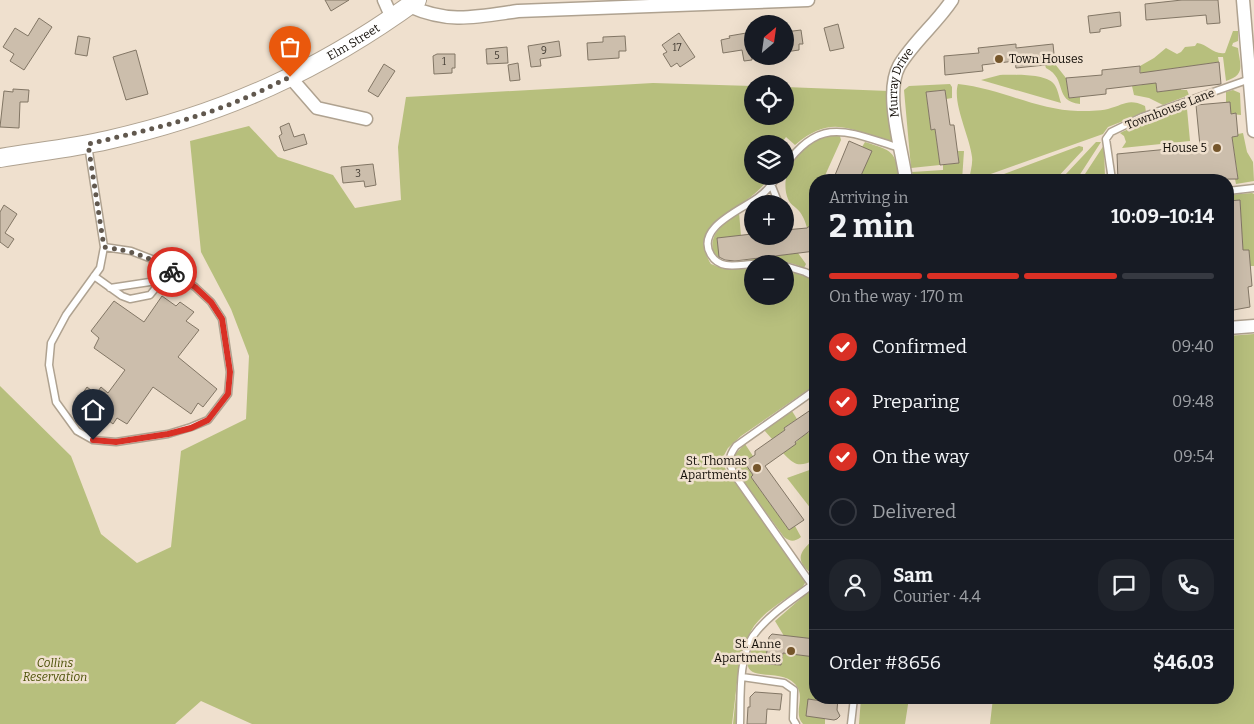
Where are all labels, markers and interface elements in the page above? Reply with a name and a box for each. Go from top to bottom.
north arrow [744,15,794,65]
map controls [744,15,794,305]
street label: Elm Street [325,20,383,63]
pin [269,26,311,77]
icon: bag [276,33,304,61]
house number: 17 [673,42,681,54]
house number: 9 [541,45,547,57]
street label: Murray Drive [886,45,916,118]
house number: 5 [494,50,500,62]
place label: Town Houses [1009,52,1084,66]
marker: Town Houses [993,53,1005,65]
house number: 1 [442,56,446,68]
button: locate [744,75,794,125]
street label: Townhouse Lane [1124,86,1216,132]
button: layers [744,135,794,185]
place label: House 5 [1162,141,1207,155]
marker: House 5 [1211,142,1223,154]
house number: 3 [355,168,361,180]
text: Arriving in [829,188,908,207]
button: + [744,195,794,245]
text: 10:09–10:14 [1111,205,1214,228]
text: 2 min [829,207,914,245]
courier [147,247,197,297]
button: − [744,255,794,305]
icon: bike [158,258,186,286]
text: On the way · 170 m [829,287,963,306]
icon: check [829,333,857,361]
text: Confirmed [872,335,967,358]
text: 09:40 [1171,337,1214,356]
icon: check [829,388,857,416]
pin [72,389,114,440]
text: Preparing [872,390,960,413]
text: 09:48 [1172,392,1214,411]
icon: home [79,396,107,424]
icon: check [829,443,857,471]
text: On the way [872,445,969,468]
text: 09:54 [1173,447,1214,466]
place label: St. Thomas Apartments [680,454,747,482]
marker: St. Thomas Apartments [751,462,763,474]
text: Delivered [872,500,956,523]
button: person [829,559,881,611]
button: chat [1098,559,1150,611]
button: phone [1162,559,1214,611]
text: Sam [893,564,933,587]
text: Courier · 4.4 [893,587,981,606]
place label: St. Anne Apartments [714,637,781,665]
marker: St. Anne Apartments [785,645,797,657]
text: Order #8656 [829,651,941,674]
text: $46.03 [1153,651,1214,674]
park label: Collins Reservation [23,656,87,684]

